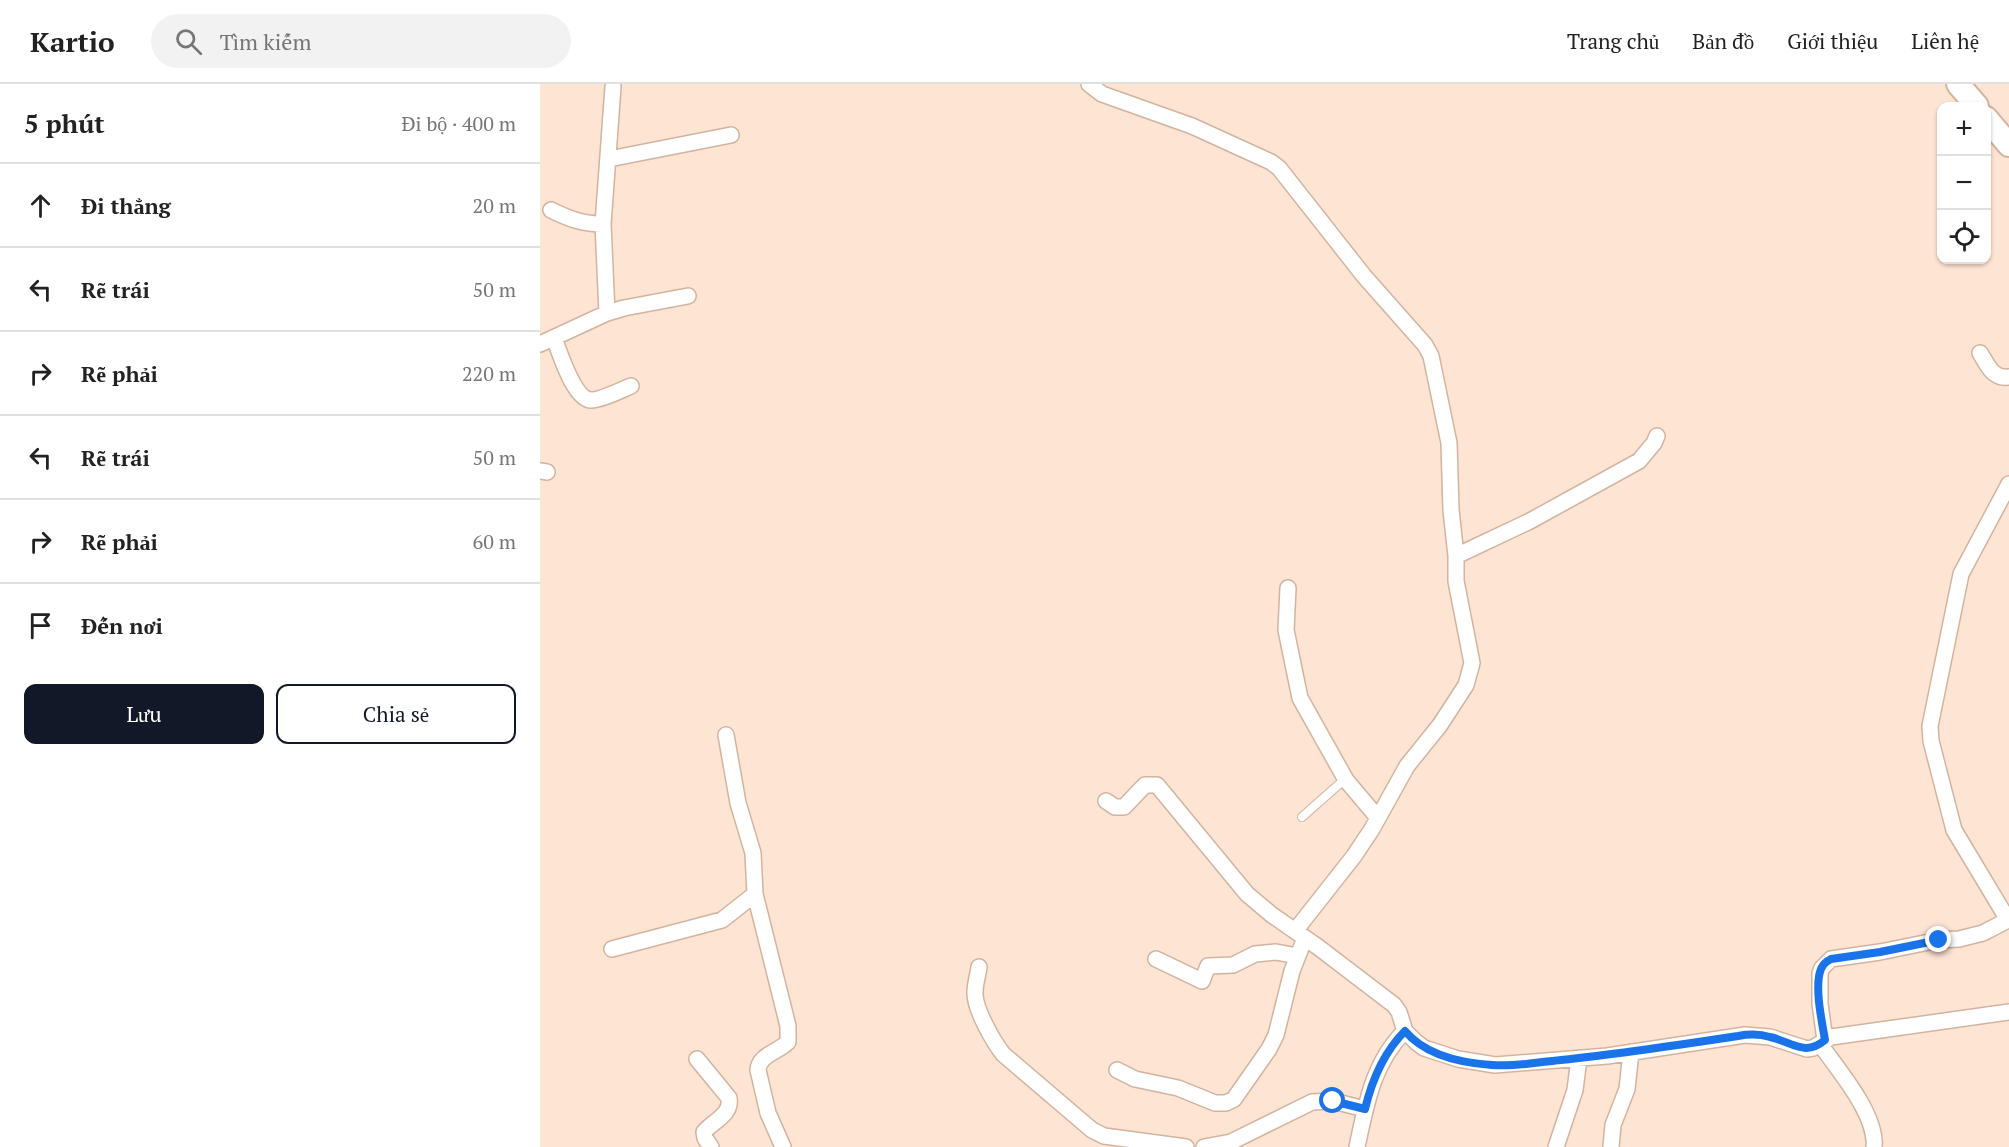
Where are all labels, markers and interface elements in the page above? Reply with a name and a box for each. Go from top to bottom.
search box [151,14,571,68]
text: Kartio [30,23,115,60]
icon: search [172,25,205,58]
text: Tìm kiếm [220,27,311,56]
text: Trang chủ [1567,27,1659,55]
text: Bản đồ [1692,27,1754,55]
text: Giới thiệu [1787,27,1878,55]
text: Liên hệ [1911,27,1979,55]
map controls [1937,102,1991,264]
button: + [1937,102,1991,156]
text: 5 phút [24,106,105,140]
text: Đi bộ · 400 m [401,110,516,137]
button: − [1937,156,1991,210]
icon: ahead [24,189,57,222]
text: Đi thẳng [81,191,171,220]
text: 20 m [473,192,516,219]
button: locate [1937,210,1991,264]
icon: left [24,273,57,306]
text: Rẽ trái [81,275,150,304]
text: 50 m [473,276,516,303]
icon: right [24,357,57,390]
text: Rẽ phải [81,359,158,388]
text: 220 m [462,360,516,387]
icon: left [24,441,57,474]
text: Rẽ trái [81,443,150,472]
text: 50 m [473,444,516,471]
icon: right [24,525,57,558]
text: Rẽ phải [81,527,158,556]
text: 60 m [473,528,516,555]
icon: arrive [24,609,57,642]
text: Đến nơi [81,611,163,640]
button: Lưu [24,684,264,744]
button: Chia sẻ [276,684,516,744]
route end [1925,926,1951,952]
route start [1319,1087,1345,1113]

